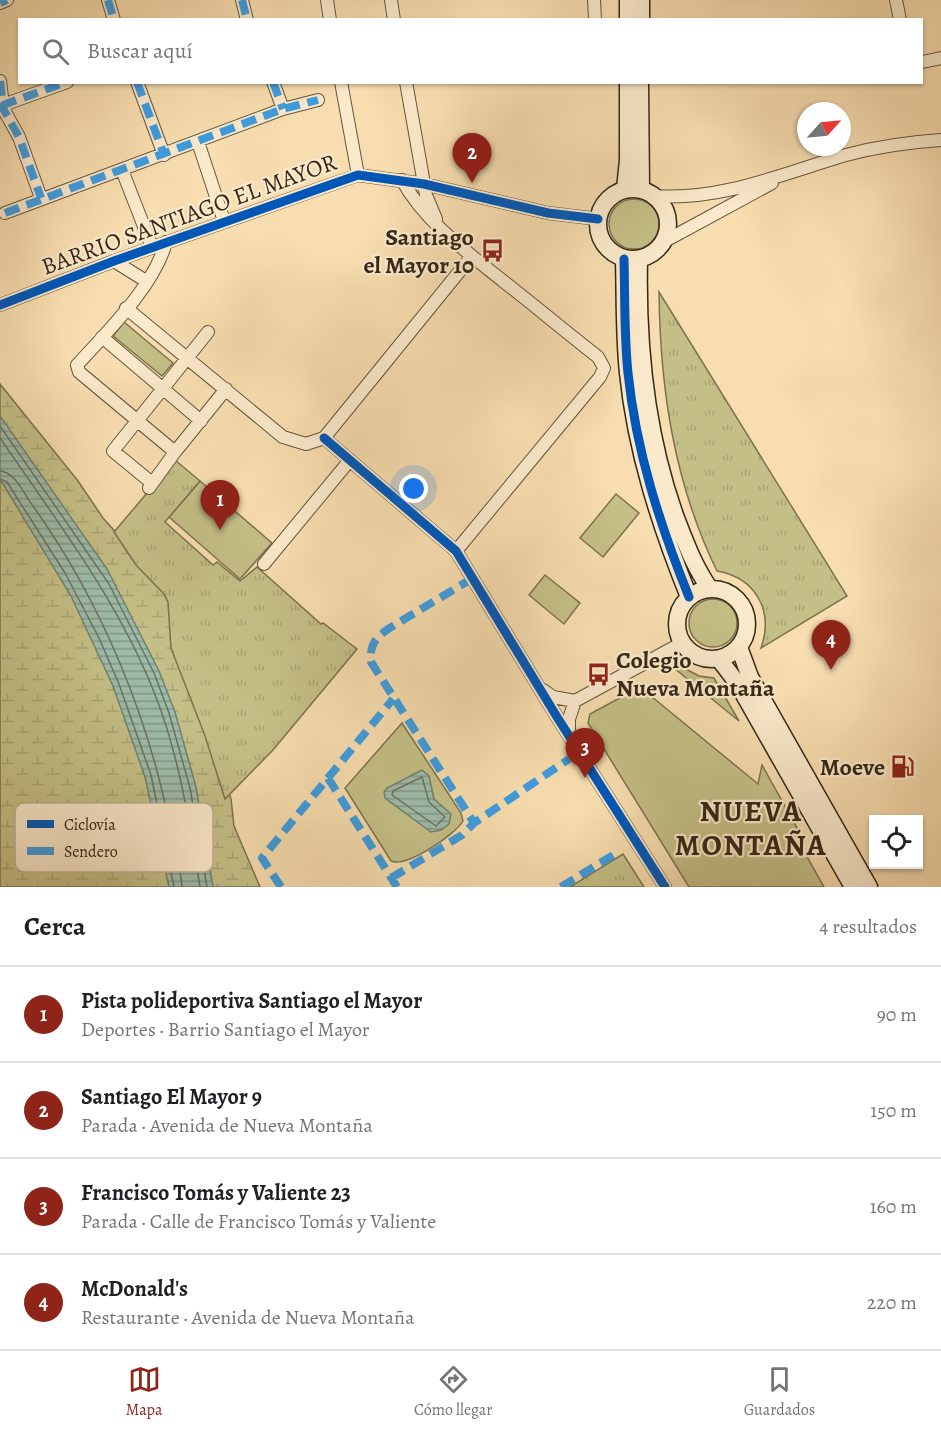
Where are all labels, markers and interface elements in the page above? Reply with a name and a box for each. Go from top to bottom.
search box [18,18,923,84]
icon: search [39,35,72,68]
text: Buscar aquí [87,36,193,66]
north arrow [797,102,851,156]
pin: 2 [452,134,492,183]
street label: BARRIO SANTIAGO EL MAYOR [37,145,341,282]
place label: Santiago el Mayor 10 [363,221,474,281]
bus stop icon: Santiago el Mayor 10 [479,238,505,264]
your location [399,474,428,503]
pin: 1 [200,480,240,530]
pin: 4 [812,620,850,670]
place label: Colegio Nueva Montaña [616,644,775,704]
bus stop icon: Colegio Nueva Montaña [585,661,611,687]
pin: 3 [566,728,604,778]
place label: Moeve [820,751,885,783]
fuel station icon: Moeve [890,754,916,780]
district label: NUEVA MONTAÑA [675,791,827,865]
legend [15,803,213,872]
text: Ciclovía [64,814,116,836]
map controls [869,815,923,869]
button: locate [869,815,923,869]
text: Sendero [64,841,118,863]
text: Cerca [24,909,86,944]
text: 4 resultados [819,913,917,940]
text: Pista polideportiva Santiago el Mayor [81,986,422,1016]
text: 1 [40,1001,47,1028]
text: 90 m [877,1001,917,1028]
text: Deportes · Barrio Santiago el Mayor [81,1016,370,1043]
text: Santiago El Mayor 9 [81,1082,262,1112]
text: 2 [39,1097,48,1124]
text: 150 m [870,1097,917,1124]
text: Parada · Avenida de Nueva Montaña [81,1112,373,1139]
text: Francisco Tomás y Valiente 23 [81,1178,351,1208]
text: 3 [39,1193,48,1220]
text: 160 m [870,1193,917,1220]
text: Parada · Calle de Francisco Tomás y Valiente [81,1208,436,1235]
text: McDonald's [81,1274,188,1304]
text: 4 [39,1289,48,1316]
text: 220 m [867,1289,917,1316]
text: Restaurante · Avenida de Nueva Montaña [81,1304,415,1331]
tab: Mapa [126,1363,163,1421]
tab: Cómo llegar [414,1363,492,1421]
tab: Guardados [744,1363,815,1421]

